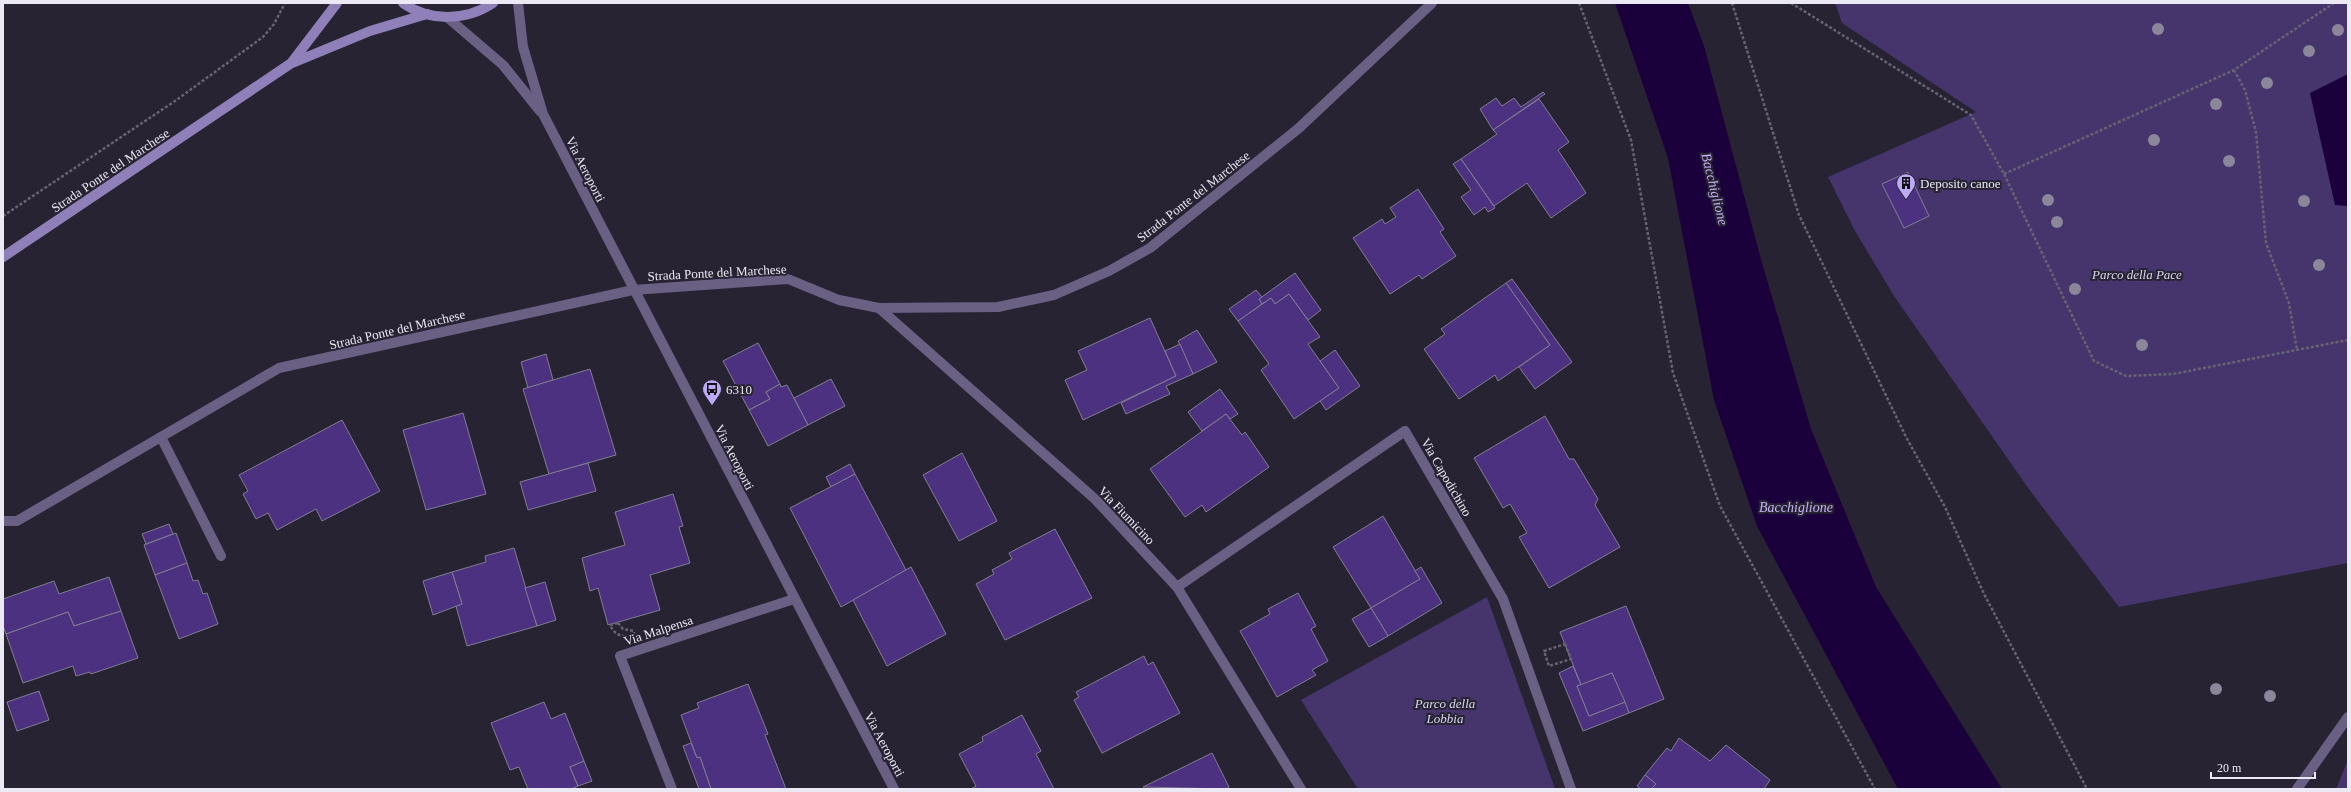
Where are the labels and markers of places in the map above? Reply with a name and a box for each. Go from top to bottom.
building icon: Deposito canoe [1895,172,1917,200]
place label: Deposito canoe [1920,176,2001,191]
bus stop icon: 6310 [701,378,723,406]
place label: 6310 [726,382,752,397]

